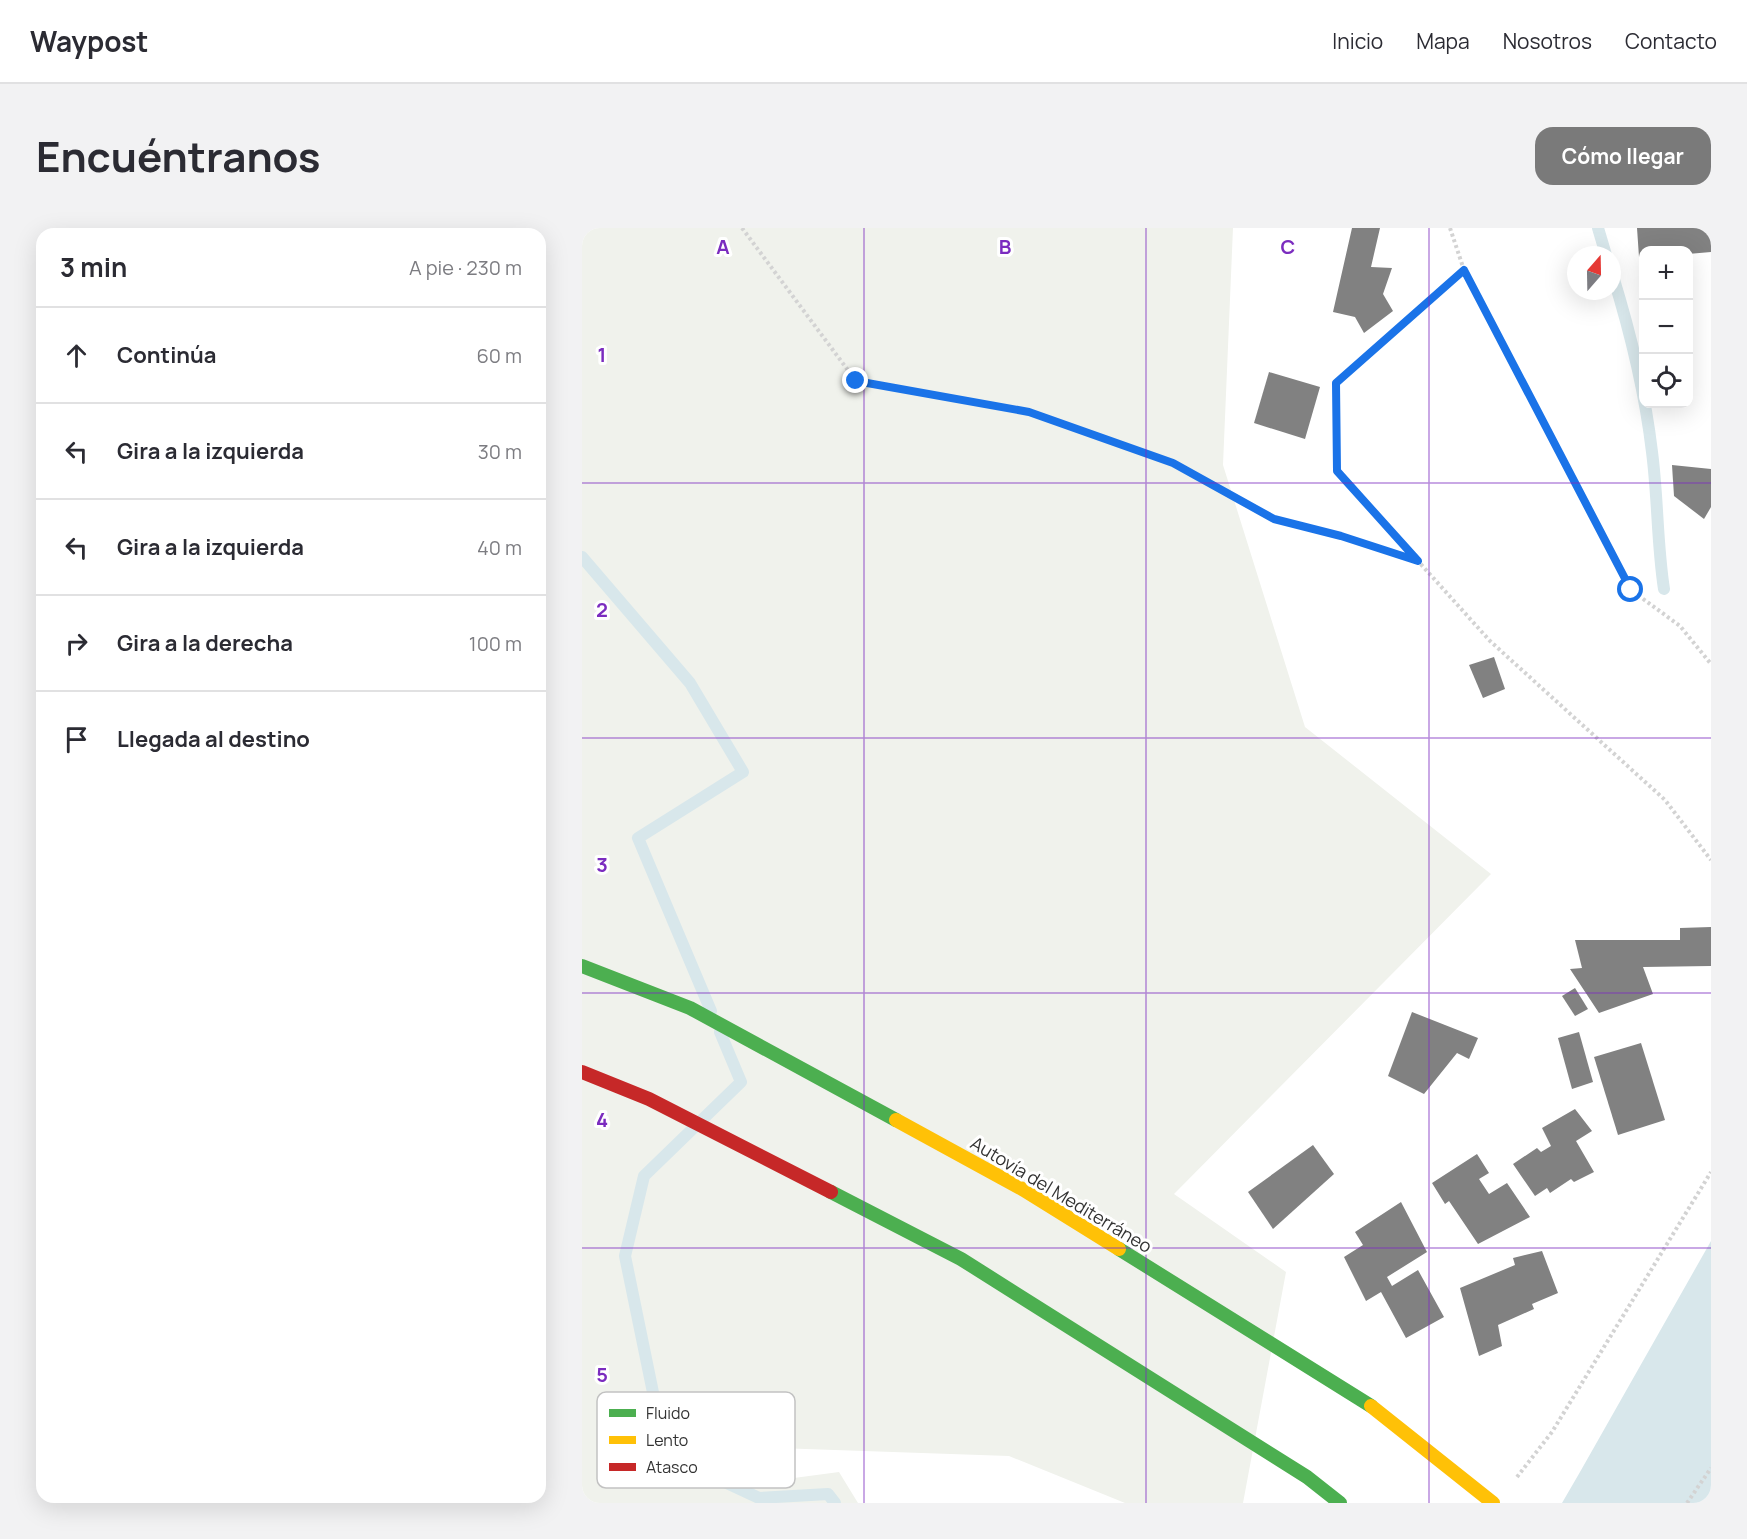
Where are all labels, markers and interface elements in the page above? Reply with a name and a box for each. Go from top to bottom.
text: Waypost [30,22,149,60]
text: Inicio [1332,27,1383,55]
text: Mapa [1416,27,1470,55]
text: Nosotros [1503,27,1592,55]
text: Contacto [1625,27,1717,55]
text: Encuéntranos [36,127,321,185]
button: Cómo llegar [1535,127,1711,185]
text: A [716,233,730,260]
text: B [999,233,1012,260]
text: C [1281,233,1295,260]
north arrow [1567,246,1621,300]
map controls [1639,246,1693,408]
button: + [1639,246,1693,300]
text: 3 min [60,249,127,285]
text: A pie · 230 m [409,254,522,281]
button: − [1639,300,1693,354]
icon: ahead [60,339,93,372]
text: Continúa [117,340,217,370]
text: 1 [598,341,606,368]
text: 60 m [476,342,522,369]
button: locate [1639,354,1693,408]
route end [842,367,868,393]
icon: left [60,435,93,468]
text: Gira a la izquierda [117,436,304,466]
text: 30 m [478,438,522,465]
icon: left [60,531,93,564]
text: Gira a la izquierda [117,532,304,562]
text: 40 m [477,534,522,561]
route start [1617,576,1643,602]
text: 2 [596,596,608,623]
icon: right [60,627,93,660]
text: Gira a la derecha [117,628,293,658]
text: 100 m [469,630,522,657]
icon: arrive [60,723,93,756]
text: Llegada al destino [117,724,310,754]
text: 3 [596,851,608,878]
text: 4 [596,1106,608,1133]
street label: Autovía del Mediterráneo [966,1130,1157,1258]
text: 5 [596,1361,608,1388]
legend [597,1392,795,1488]
text: Fluido [646,1402,690,1424]
text: Lento [646,1429,688,1451]
text: Atasco [646,1456,698,1478]

